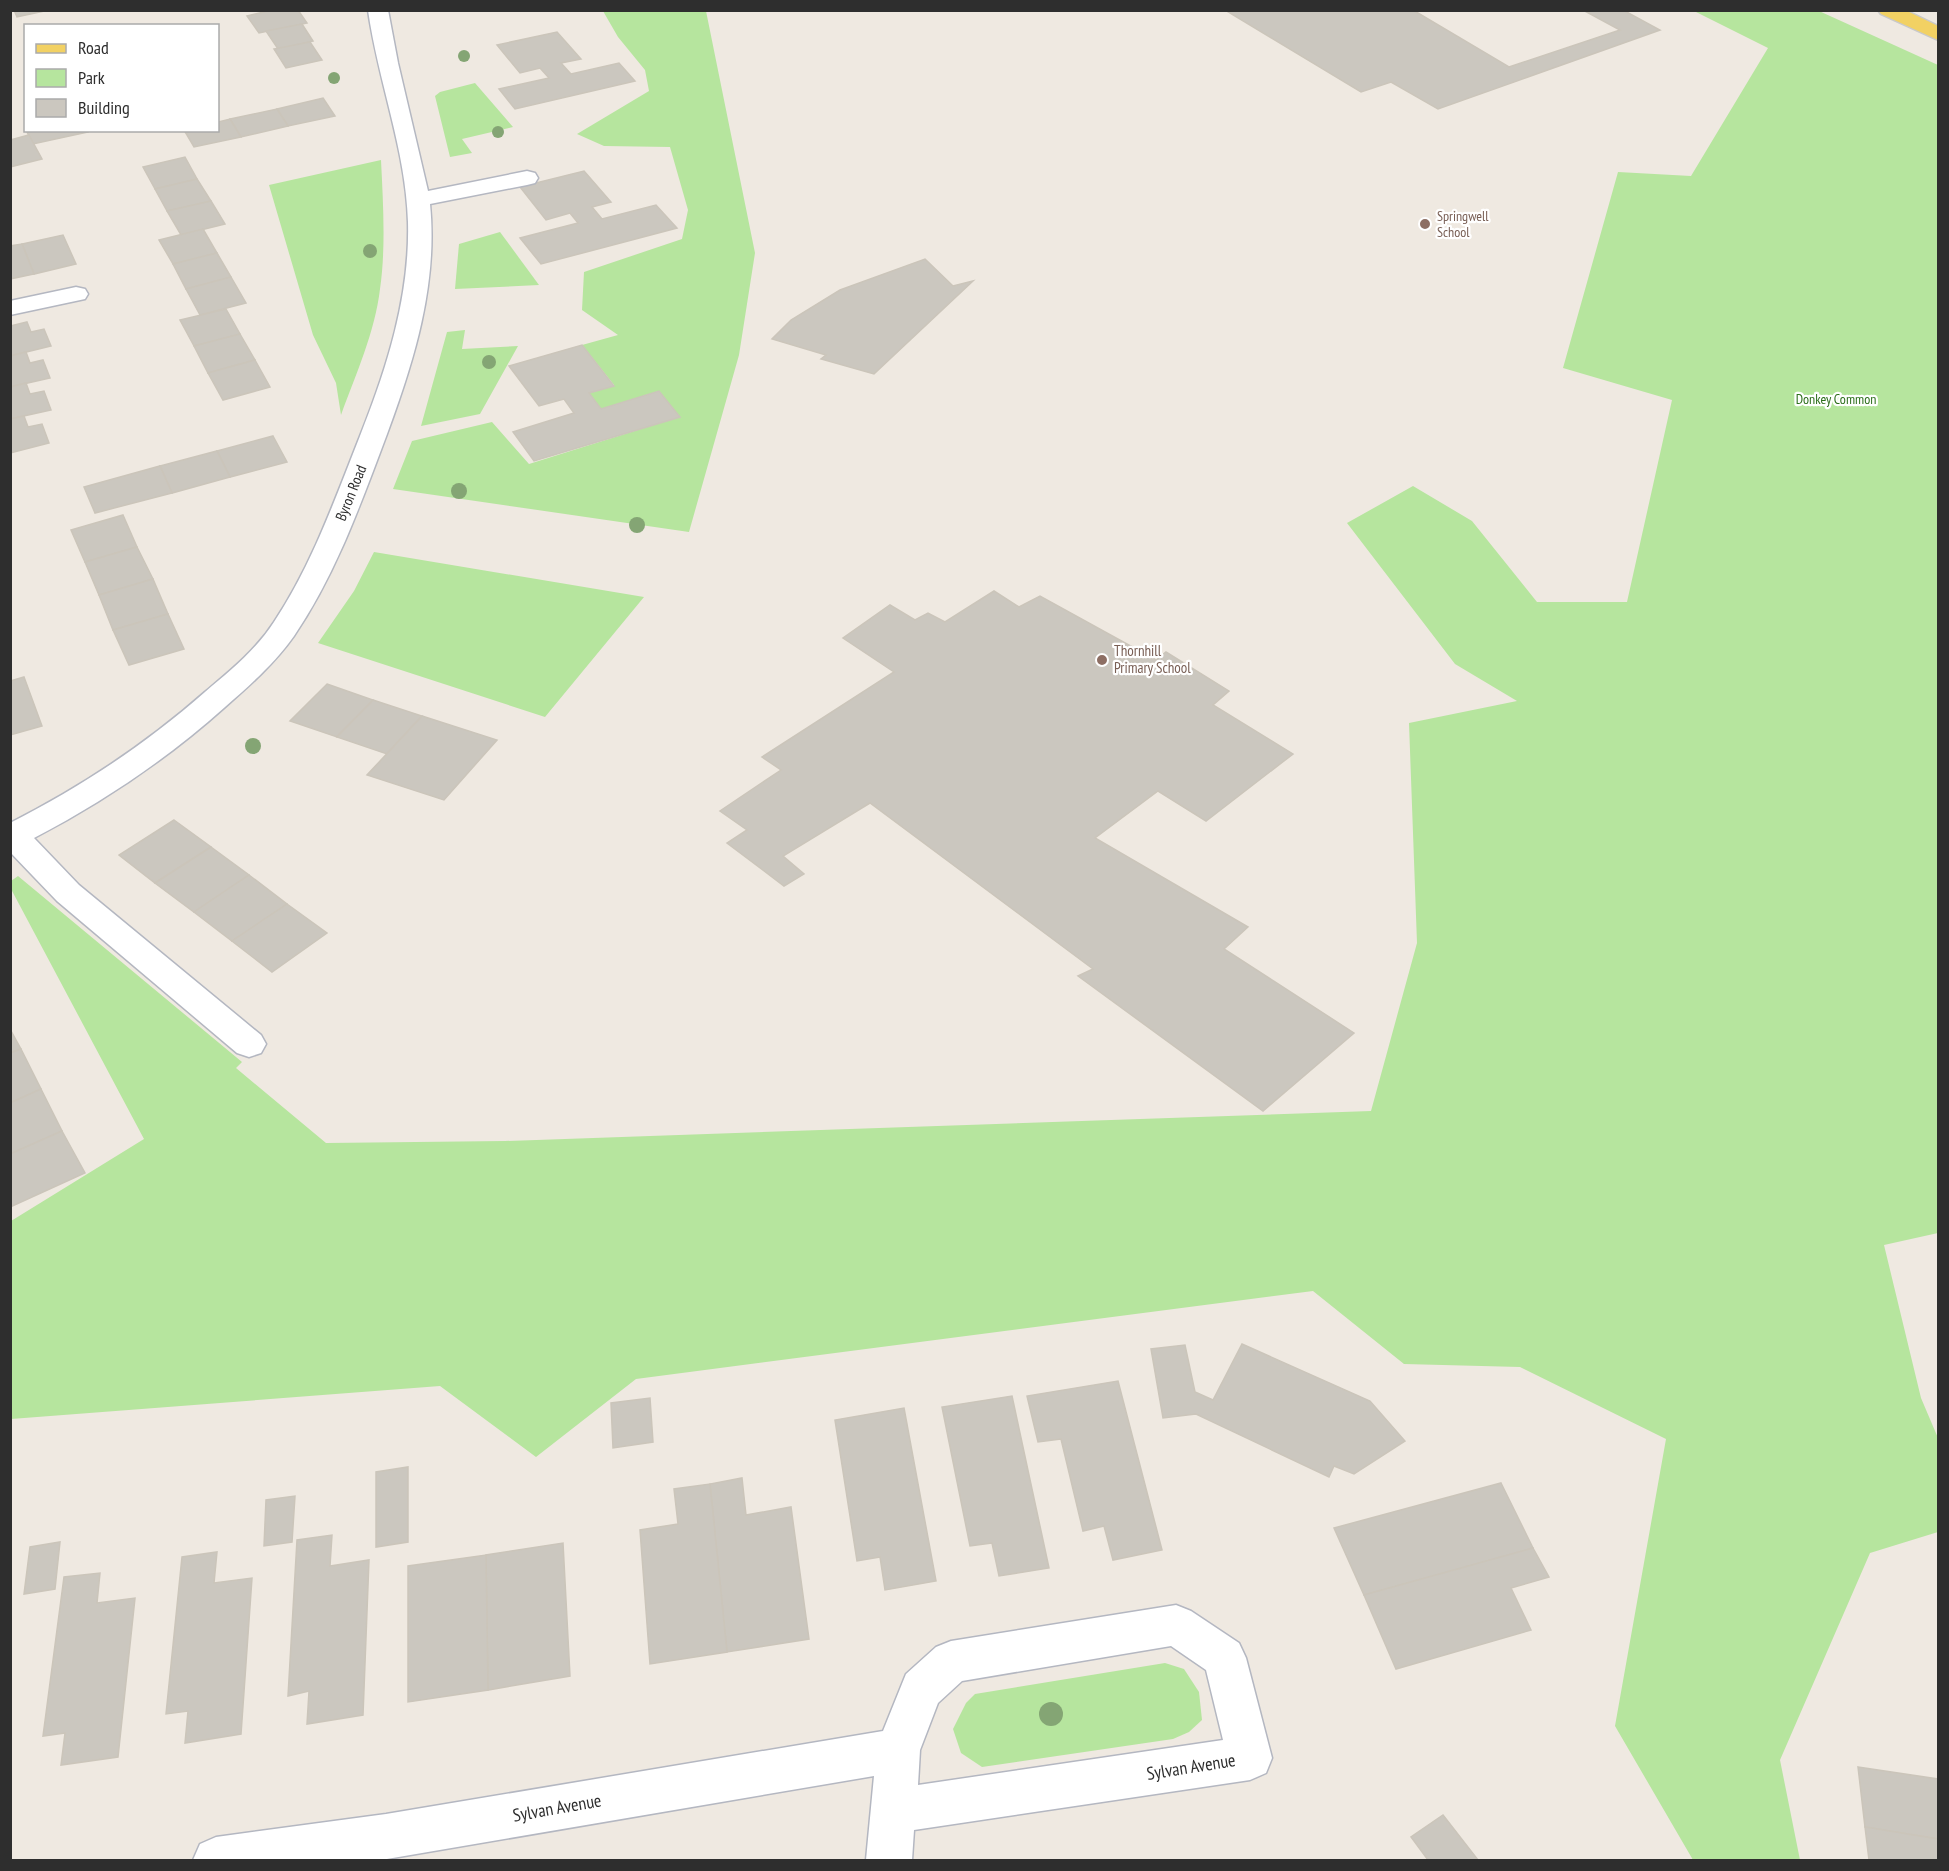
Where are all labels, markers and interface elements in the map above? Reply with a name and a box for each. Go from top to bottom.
legend [24,24,219,132]
text: Road [78,36,109,59]
text: Park [78,66,105,89]
text: Building [78,96,130,119]
place label: Springwell School [1437,207,1489,241]
marker: Springwell School [1418,217,1432,231]
park label: Donkey Common [1796,390,1876,408]
street label: Byron Road [331,462,370,524]
place label: Thornhill Primary School [1114,641,1191,677]
marker: Thornhill Primary School [1095,653,1109,667]
street label: Sylvan Avenue [1145,1748,1237,1785]
street label: Sylvan Avenue [511,1788,603,1827]

